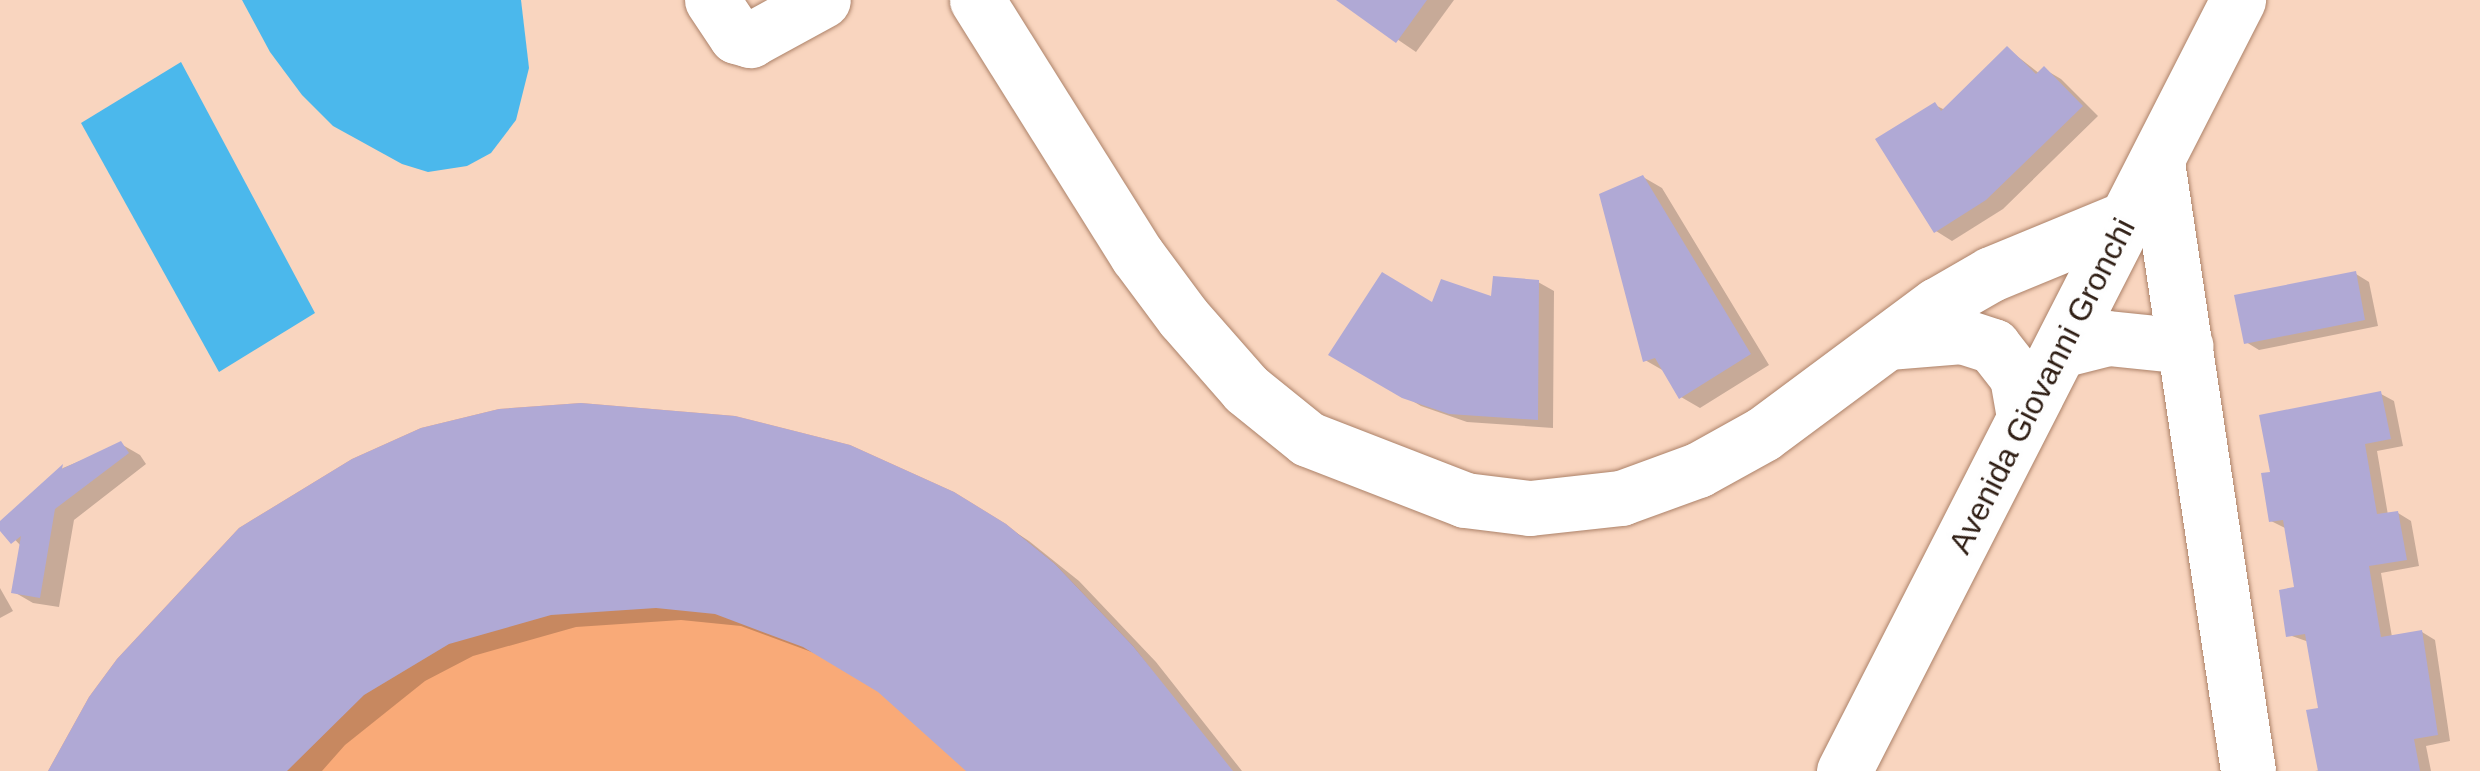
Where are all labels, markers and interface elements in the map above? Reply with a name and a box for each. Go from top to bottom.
street label: Avenida Giovanni Gronchi [1941,212,2143,560]

